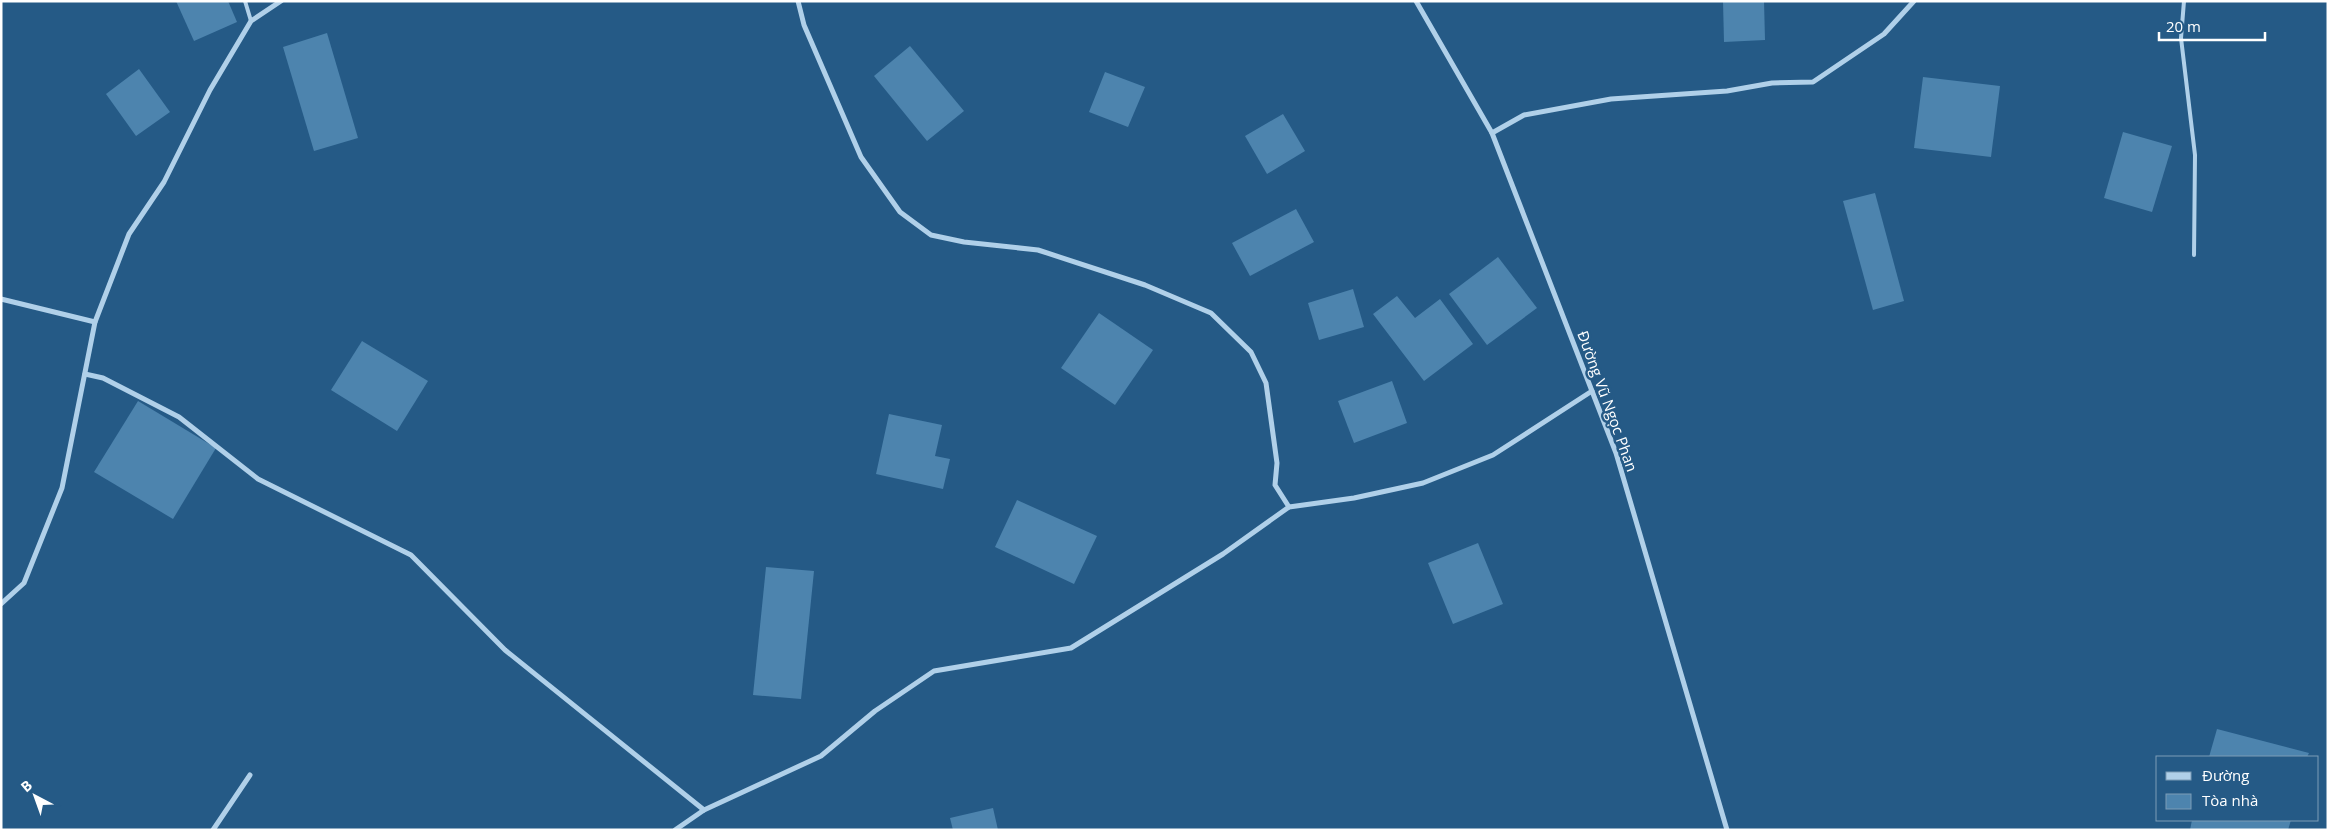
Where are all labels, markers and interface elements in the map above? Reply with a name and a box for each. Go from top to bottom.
scale bar [2159,10,2265,42]
text: 20 m [2166,16,2201,36]
street label: Đường Vũ Ngọc Phan [1573,328,1643,474]
legend [2156,756,2319,821]
text: Đường [2202,765,2249,785]
north arrow [10,771,60,821]
text: B [16,776,36,796]
text: Tòa nhà [2202,790,2258,810]

